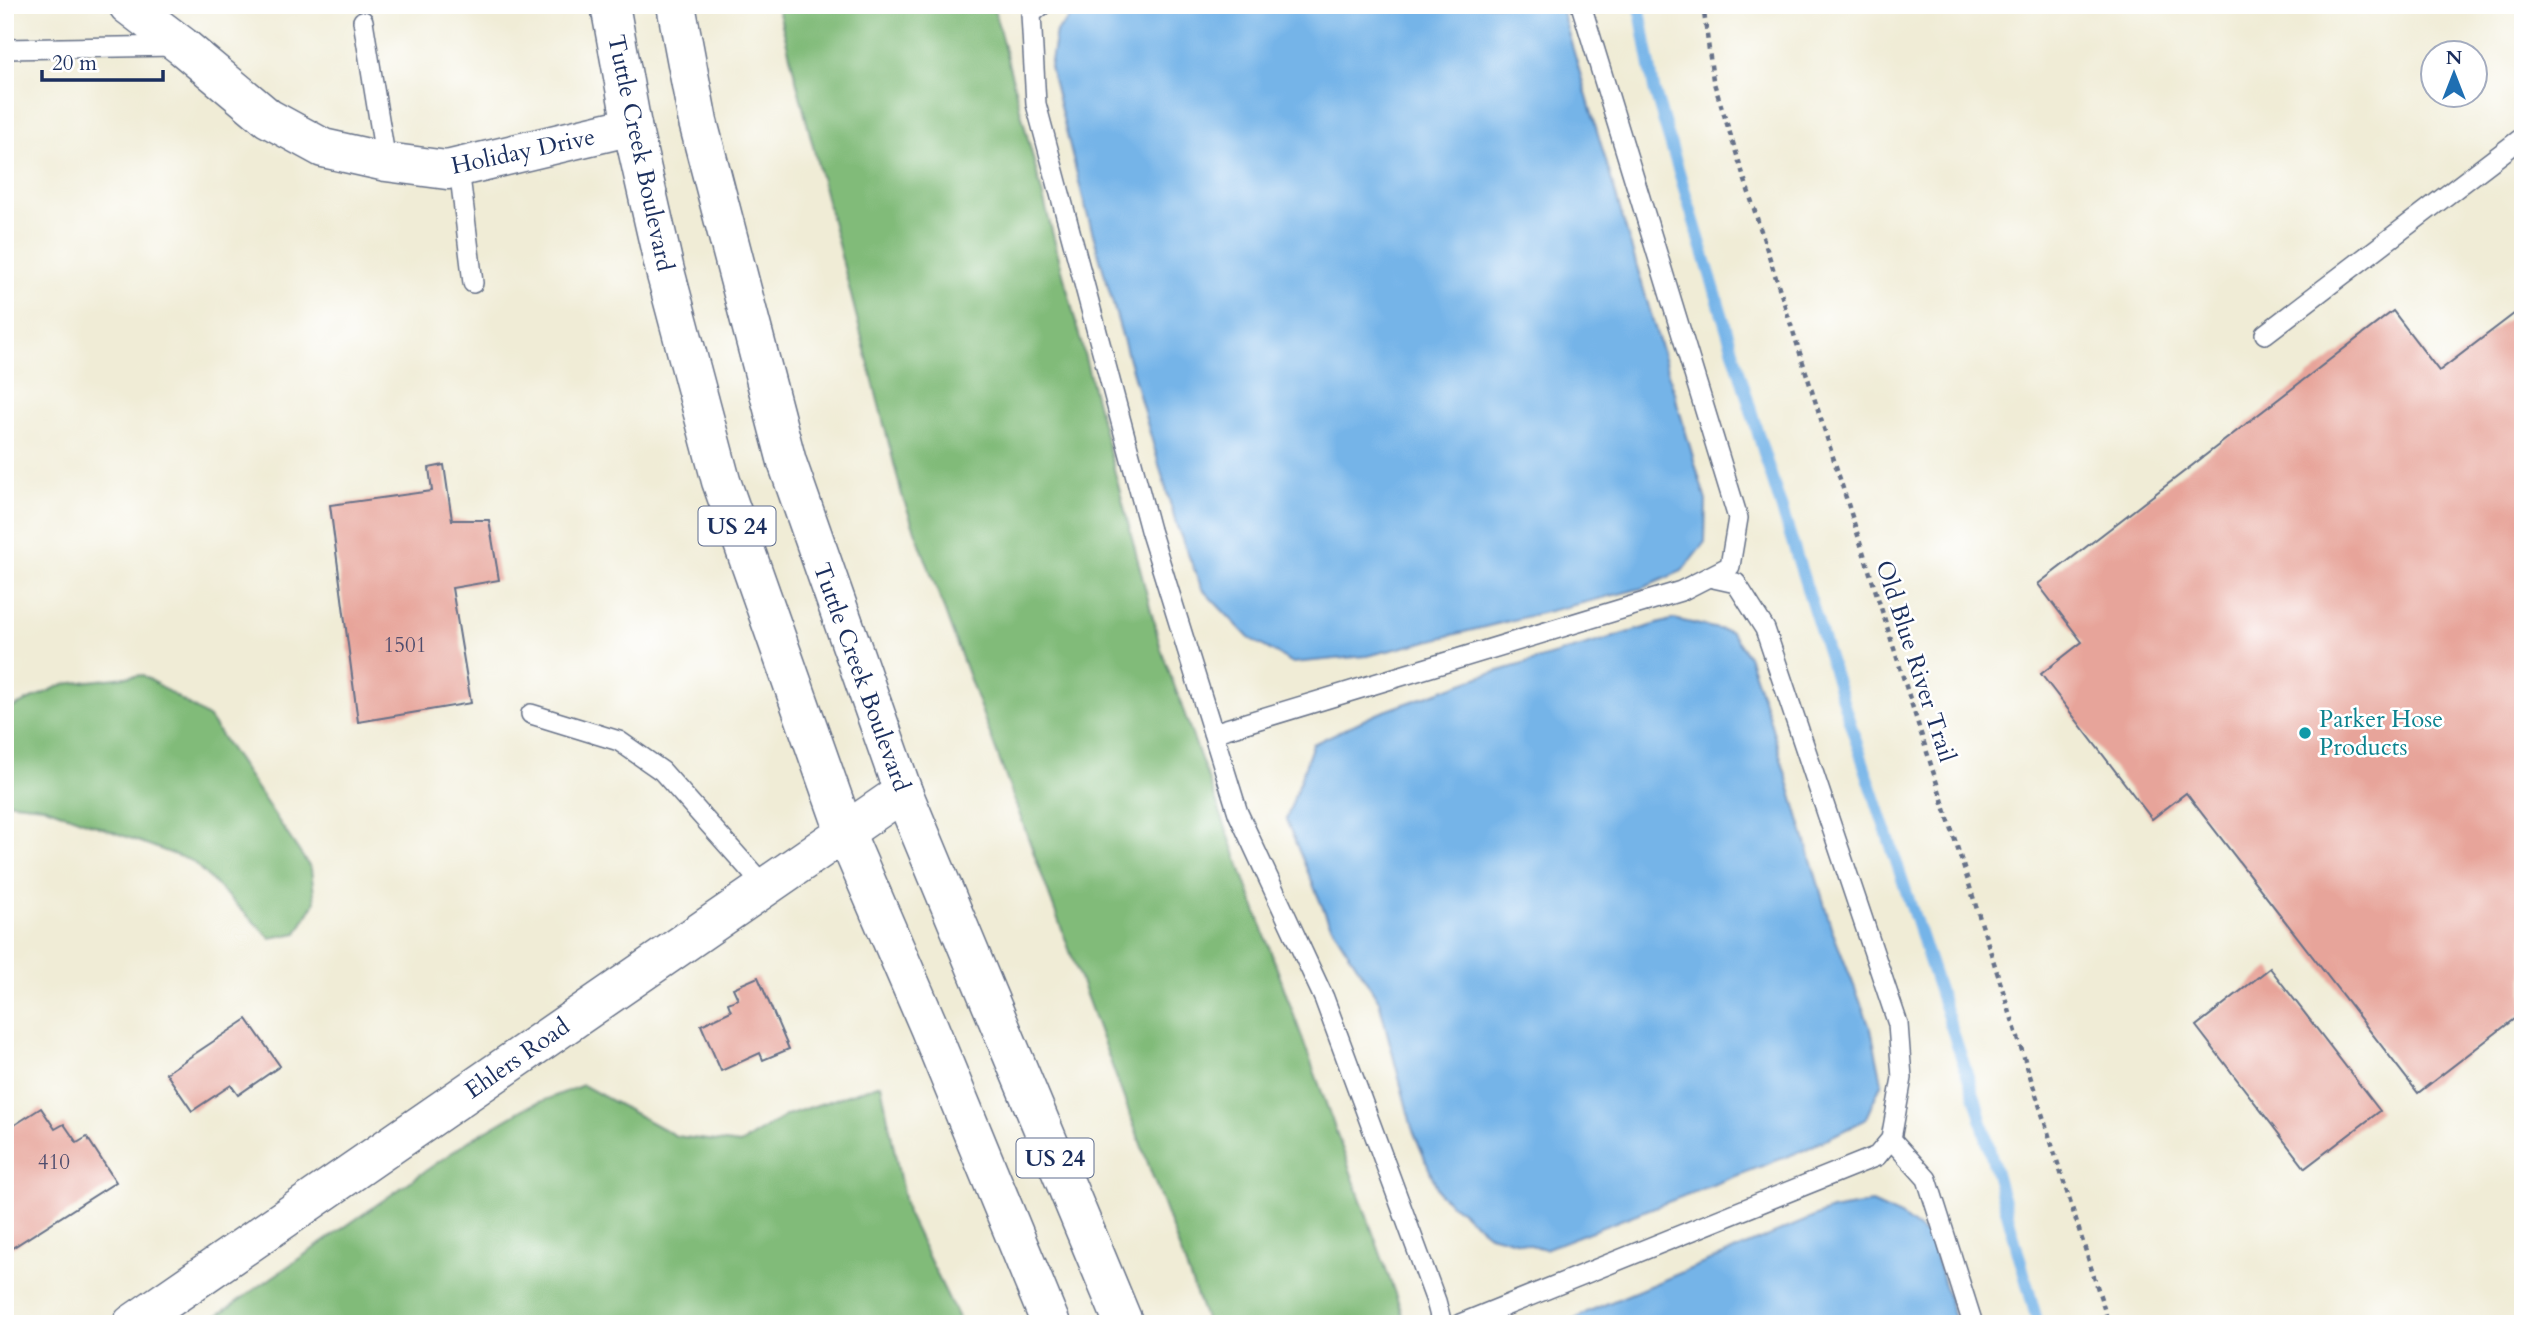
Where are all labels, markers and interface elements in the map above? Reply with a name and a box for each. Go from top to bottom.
street label: Tuttle Creek Boulevard [599,32,682,275]
scale bar [42,38,163,82]
north arrow [2420,38,2490,108]
text: N [2446,45,2463,71]
text: 20 m [52,49,97,78]
street label: Holiday Drive [448,120,598,183]
road number: US 24 [698,506,776,546]
street label: Old Blue River Trail [1867,556,1964,766]
street label: Tuttle Creek Boulevard [805,558,918,796]
house number: 1501 [383,631,427,660]
place label: Parker Hose Products [2319,703,2443,764]
marker: Parker Hose Products [2297,725,2313,741]
street label: Ehlers Road [458,1010,576,1107]
road number: US 24 [1016,1138,1094,1177]
house number: 410 [38,1148,70,1177]

